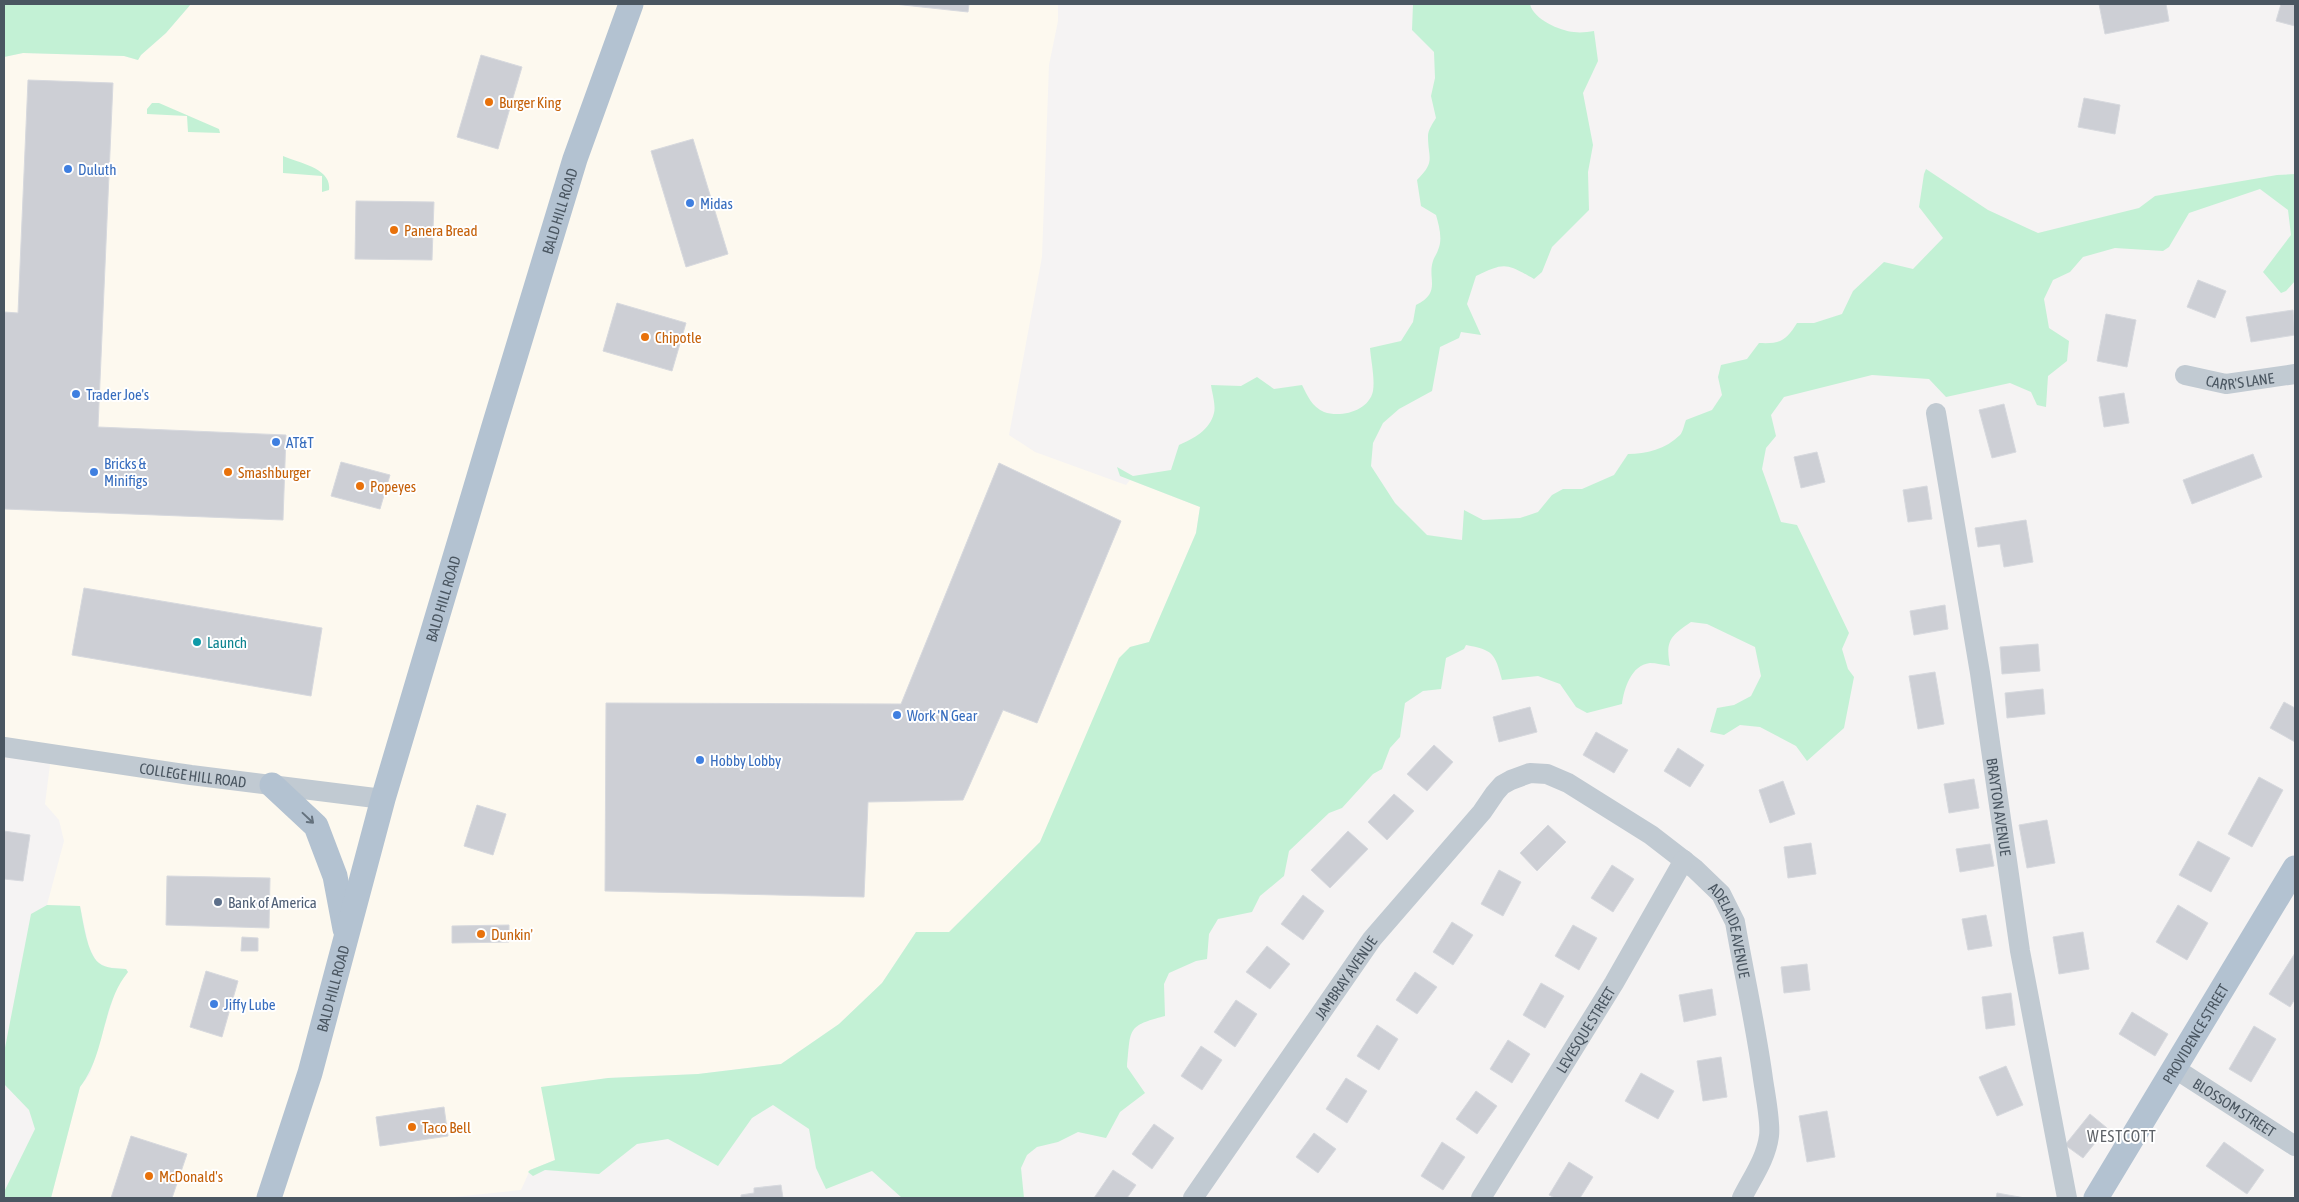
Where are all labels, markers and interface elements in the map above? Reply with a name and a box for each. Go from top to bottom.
place label: Burger King [499,94,562,111]
marker: Burger King [483,96,495,108]
place label: Duluth [78,161,116,178]
marker: Duluth [62,163,74,175]
street label: BALD HILL ROAD [538,166,580,256]
place label: Midas [700,195,733,212]
marker: Midas [684,197,696,209]
place label: Panera Bread [404,222,478,239]
marker: Panera Bread [388,224,400,236]
place label: Chipotle [655,329,702,346]
marker: Chipotle [639,331,651,343]
street label: CARR'S LANE [2204,369,2276,393]
place label: Trader Joe's [86,386,149,403]
marker: Trader Joe's [70,388,82,400]
place label: AT&T [286,434,314,451]
marker: AT&T [270,436,282,448]
place label: Bricks & Minifigs [104,455,148,489]
place label: Smashburger [238,464,311,481]
marker: Bricks & Minifigs [88,466,100,478]
marker: Smashburger [222,466,234,478]
place label: Popeyes [370,478,416,495]
marker: Popeyes [354,480,366,492]
street label: BALD HILL ROAD [422,554,463,644]
place label: Launch [207,634,247,651]
marker: Launch [191,636,203,648]
place label: Work 'N Gear [907,707,978,724]
marker: Work 'N Gear [891,709,903,721]
place label: Hobby Lobby [710,752,781,769]
marker: Hobby Lobby [694,754,706,766]
street label: BRAYTON AVENUE [1984,757,2015,858]
street label: COLLEGE HILL ROAD [138,759,247,790]
one-way arrow [301,812,314,824]
street label: ADELAIDE AVENUE [1706,879,1754,980]
place label: Bank of America [228,894,317,911]
marker: Bank of America [212,896,224,908]
place label: Dunkin' [491,926,533,943]
marker: Dunkin' [475,928,487,940]
street label: JAMBRAY AVENUE [1311,932,1380,1022]
street label: BALD HILL ROAD [313,943,352,1034]
street label: PROVIDENCE STREET [2159,980,2232,1086]
street label: LEVESQUE STREET [1552,983,1618,1076]
place label: Jiffy Lube [224,996,276,1013]
marker: Jiffy Lube [208,998,220,1010]
street label: BLOSSOM STREET [2190,1074,2279,1140]
place label: Taco Bell [422,1119,471,1136]
marker: Taco Bell [406,1121,418,1133]
district label: WESTCOTT [2087,1127,2157,1145]
place label: McDonald's [159,1168,223,1185]
marker: McDonald's [143,1170,155,1182]

